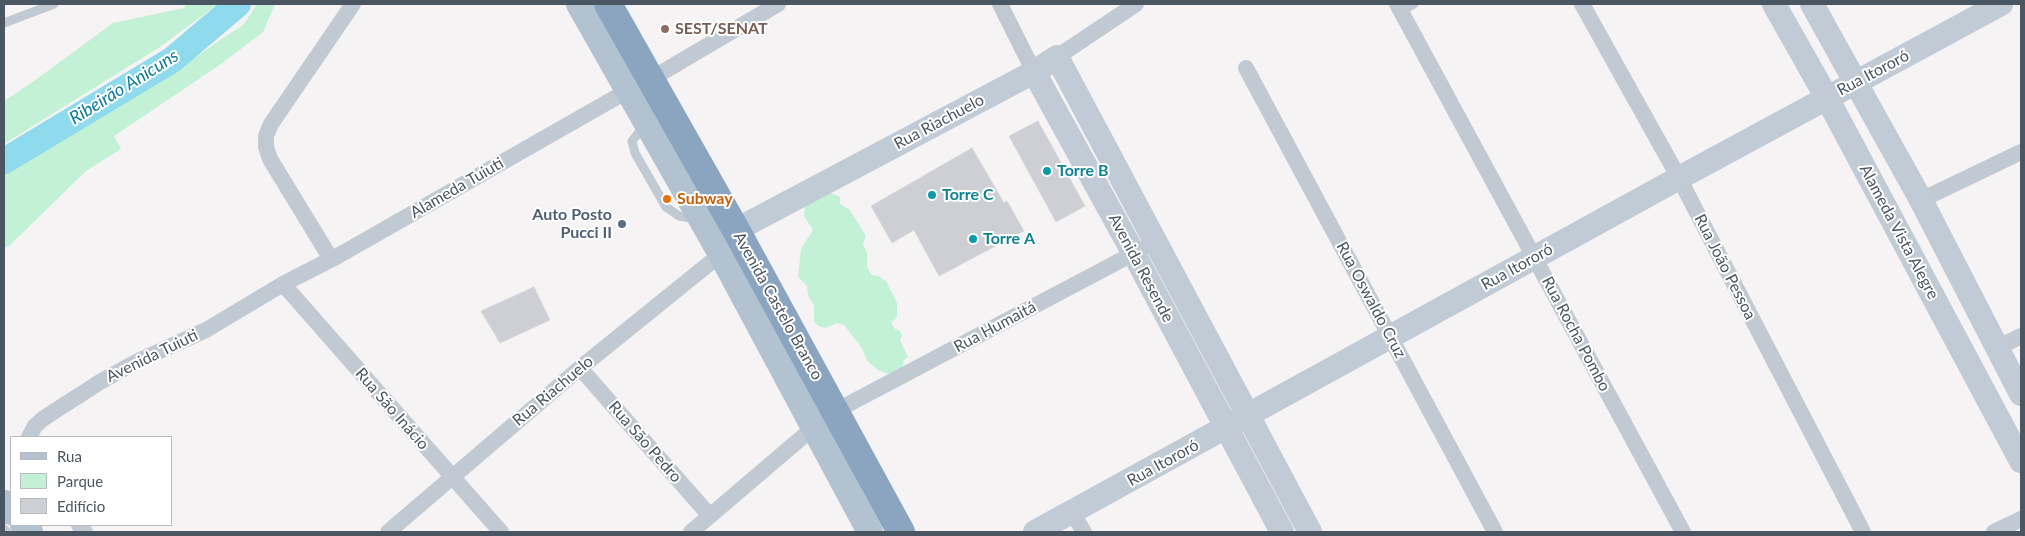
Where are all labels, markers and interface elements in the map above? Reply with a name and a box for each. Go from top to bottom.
place label: SEST/SENAT [675,19,768,39]
marker: SEST/SENAT [659,23,671,35]
water label: Ribeirão Anicuns [65,45,183,129]
street label: Rua Itororó [1834,46,1912,100]
street label: Rua Riachuelo [891,90,987,154]
street label: Alameda Tuiuti [407,154,507,222]
place label: Torre B [1057,161,1109,181]
street label: Alameda Vista Alegre [1855,161,1943,303]
marker: Torre B [1041,165,1053,177]
place label: Torre C [942,185,994,205]
place label: Subway [677,189,733,209]
marker: Torre C [926,189,938,201]
marker: Subway [661,193,673,205]
place label: Auto Posto Pucci II [532,205,612,243]
street label: Avenida Resende [1104,210,1178,326]
street label: Rua João Pessoa [1690,211,1760,323]
marker: Auto Posto Pucci II [616,218,628,230]
street label: Avenida Castelo Branco [729,229,827,383]
place label: Torre A [983,229,1035,249]
marker: Torre A [967,233,979,245]
street label: Rua Oswaldo Cruz [1332,238,1410,362]
street label: Rua Itororó [1478,239,1556,295]
street label: Rua Rocha Pombo [1538,273,1614,395]
street label: Rua Humaitá [951,297,1039,357]
street label: Avenida Tuiuti [103,326,201,386]
street label: Rua Riachuelo [509,352,597,430]
street label: Rua São Inácio [351,364,433,454]
street label: Rua São Pedro [604,397,686,487]
street label: Rua Itororó [1124,435,1202,491]
legend [10,436,172,526]
text: Rua [57,447,82,465]
text: Parque [57,472,103,490]
text: Edifício [57,497,105,515]

